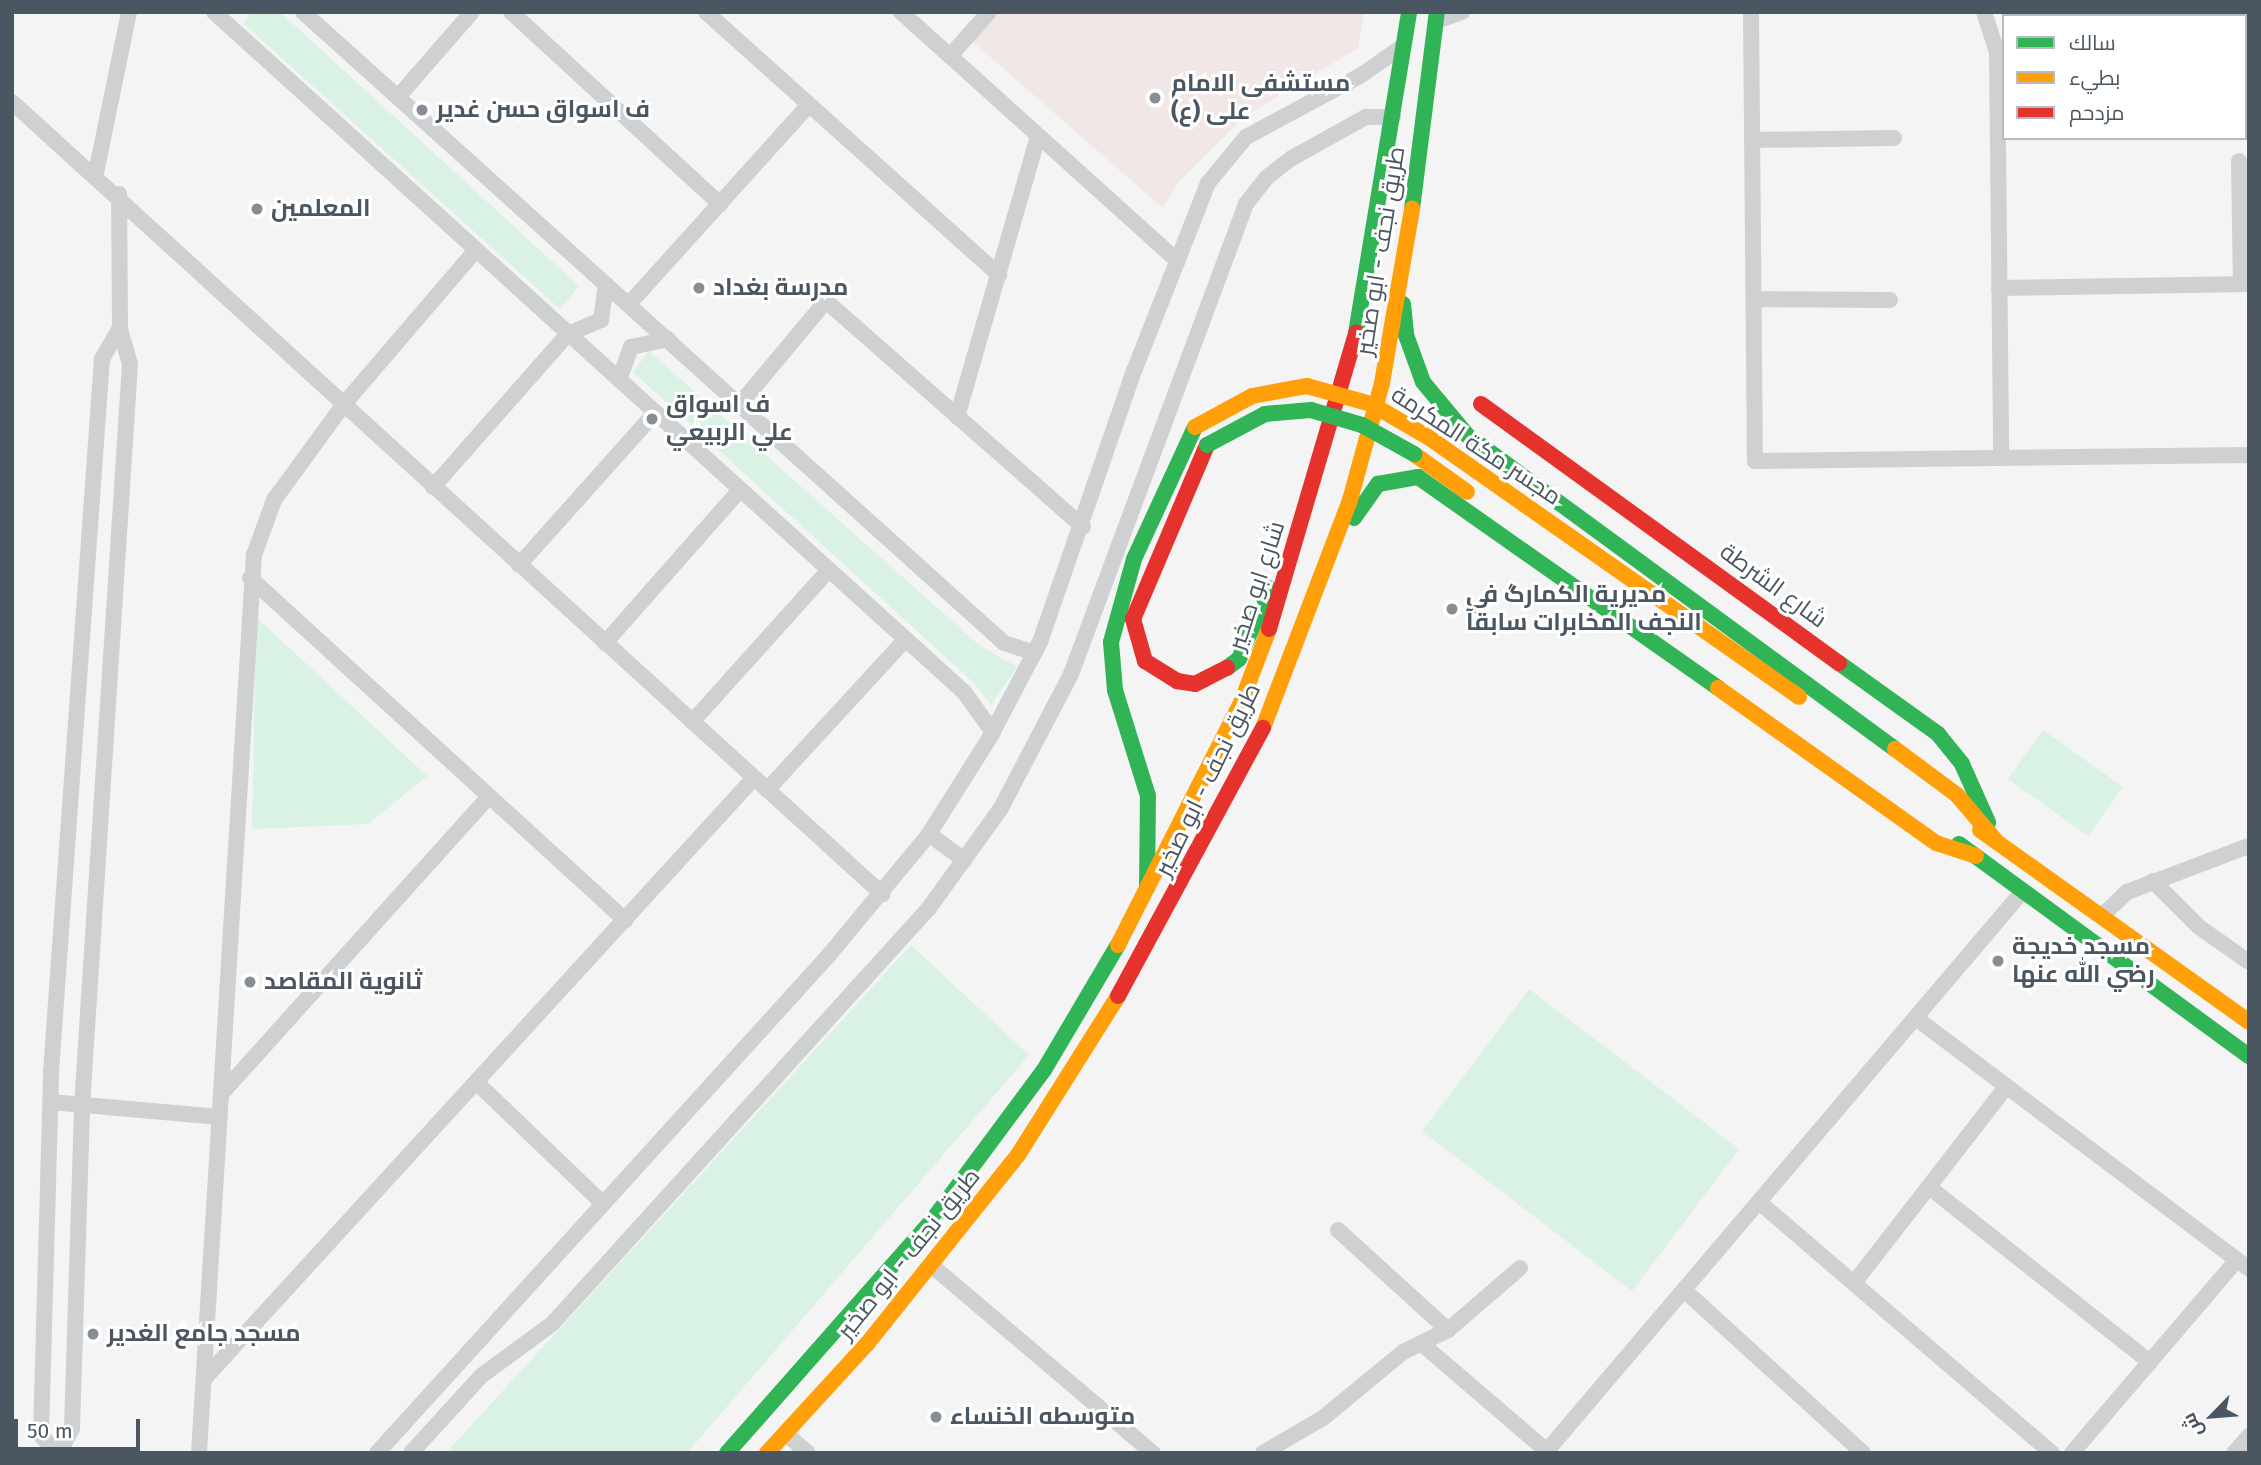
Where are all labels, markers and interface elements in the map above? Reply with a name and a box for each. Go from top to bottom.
legend [2002,14,2247,140]
text: سالك [2069,30,2116,56]
text: بطيء [2069,65,2120,91]
place label: مستشفی الامام علی (ع) [1171,70,1350,126]
marker: مستشفی الامام علی (ع) [1145,88,1165,108]
place label: ف اسواق حسن غدير [436,96,650,124]
text: مزدحم [2069,100,2124,126]
marker: ف اسواق حسن غدير [414,102,430,118]
street label: طريق نجف - ابو صخير [1350,144,1412,358]
place label: المعلمين [271,195,370,223]
marker: المعلمين [249,201,265,217]
place label: مدرسة بغداد [713,274,848,302]
marker: مدرسة بغداد [691,280,707,296]
street label: مجسر مكة المكرمة [1386,380,1566,512]
place label: ف اسواق علي الربيعي [666,391,793,447]
marker: ف اسواق علي الربيعي [644,411,660,427]
street label: شارع ابو صخير [1223,518,1291,654]
street label: شارع الشرطة [1714,538,1832,634]
place label: مديرية الكمارگ في النجف المخابرات سابقآ [1466,581,1702,637]
marker: مديرية الكمارگ في النجف المخابرات سابقآ [1444,601,1460,617]
street label: طريق نجف - ابو صخير [1149,679,1267,881]
place label: مسجد خديجة رضي الله عنها [2012,933,2155,989]
marker: مسجد خديجة رضي الله عنها [1990,953,2006,969]
place label: ثانوية المقاصد [264,968,422,996]
marker: ثانوية المقاصد [242,974,258,990]
street label: طريق نجف - ابو صخير [831,1163,987,1345]
place label: مسجد جامع الغدير [107,1320,301,1348]
marker: مسجد جامع الغدير [85,1326,101,1342]
north arrow [2177,1381,2247,1451]
place label: متوسطه الخنساء [950,1403,1135,1431]
scale bar [18,1406,144,1450]
marker: متوسطه الخنساء [928,1409,944,1425]
text: ش [2177,1409,2208,1441]
text: 50 m [27,1418,73,1444]

